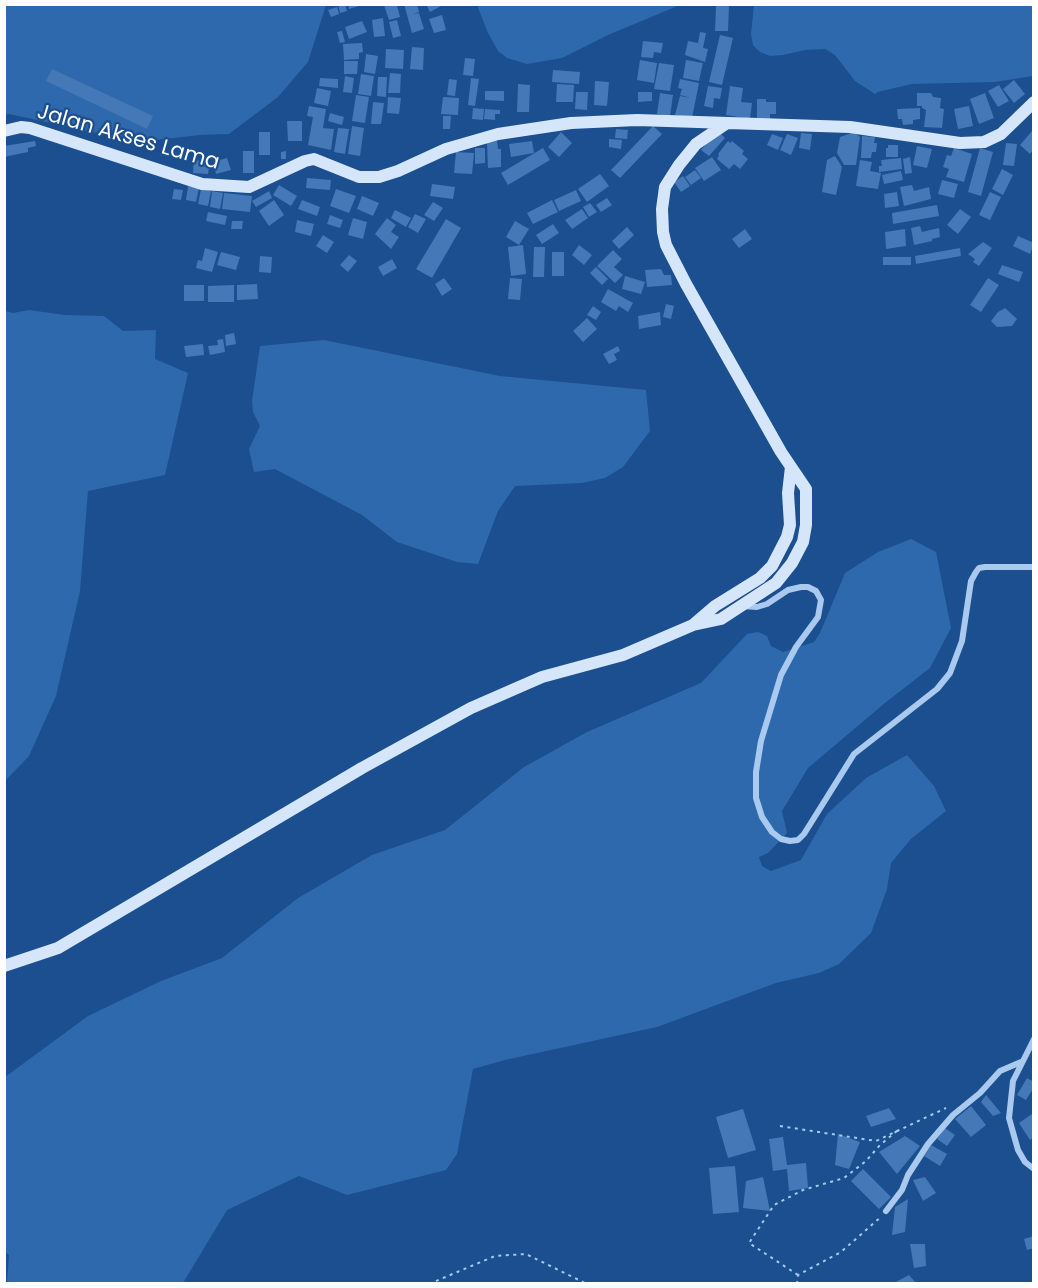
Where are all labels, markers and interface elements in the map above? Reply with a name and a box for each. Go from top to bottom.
street label: Jalan Akses Lama [34,100,222,176]

